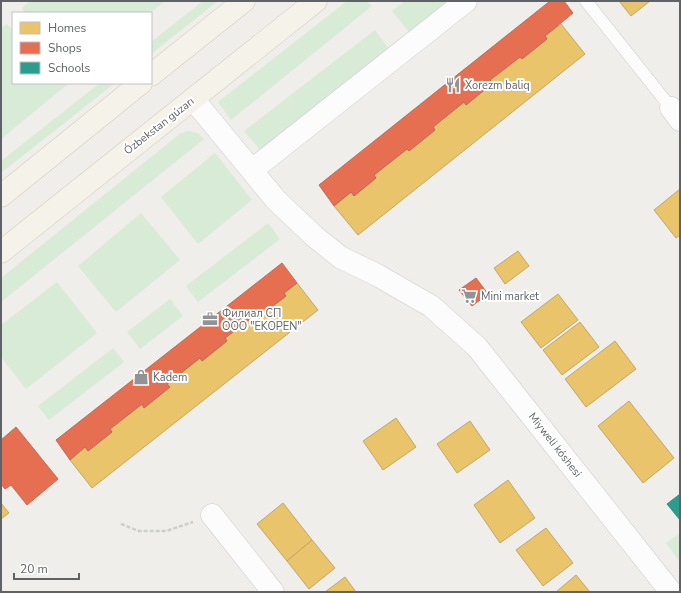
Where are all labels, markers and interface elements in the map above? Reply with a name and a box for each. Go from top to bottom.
legend [12,12,152,84]
text: Homes [48,20,86,36]
text: Shops [48,40,82,56]
text: Schools [48,60,91,76]
restaurant icon: Xorezm baliq [444,76,462,94]
place label: Xorezm baliq [465,78,530,93]
street label: Ózbekstan gúzarı [120,93,197,158]
supermarket icon: Mini market [460,287,478,305]
place label: Mini market [481,289,539,304]
place label: Филиал СП OOO "EKOPEN" [222,306,302,334]
office icon: Филиал СП OOO "EKOPEN" [201,310,219,328]
shop icon: Kadem [132,368,150,386]
place label: Kadem [153,370,187,385]
street label: Miyweli kóshesi [525,410,585,480]
scale bar [14,555,79,581]
text: 20 m [20,561,48,577]

